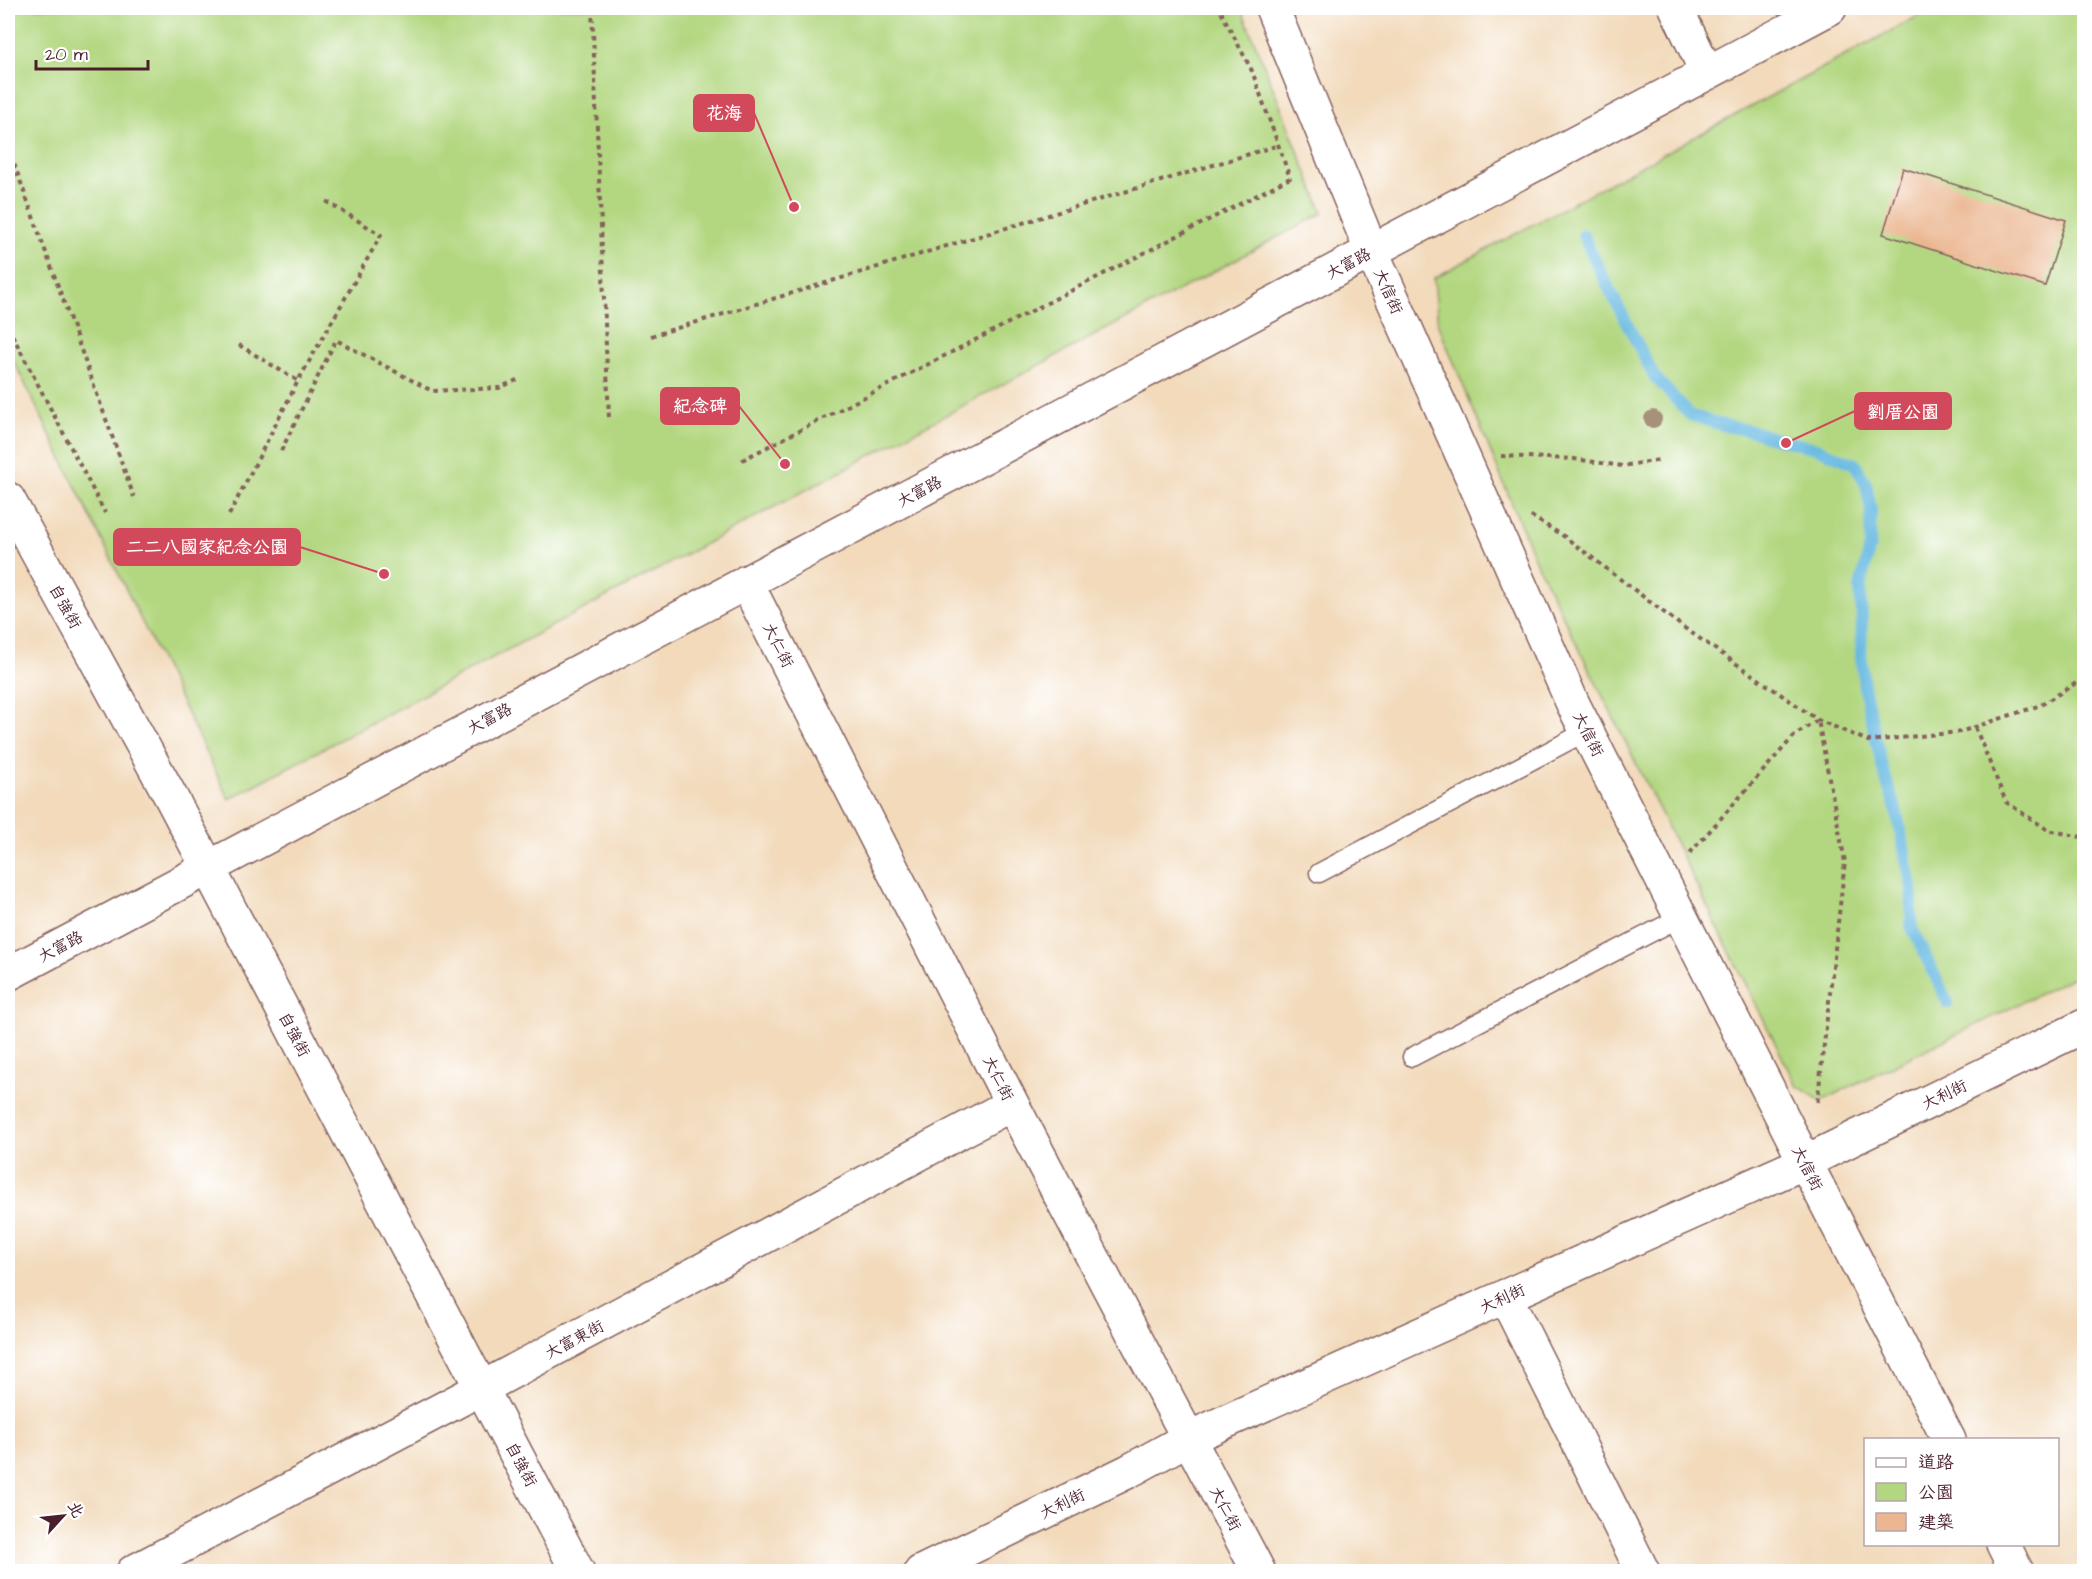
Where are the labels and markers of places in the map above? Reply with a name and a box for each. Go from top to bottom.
callout: 花海 [694,95,754,131]
callout: 紀念碑 [661,388,739,424]
callout: 劉厝公園 [1855,393,1951,429]
callout: 二二八國家紀念公園 [114,529,300,565]

